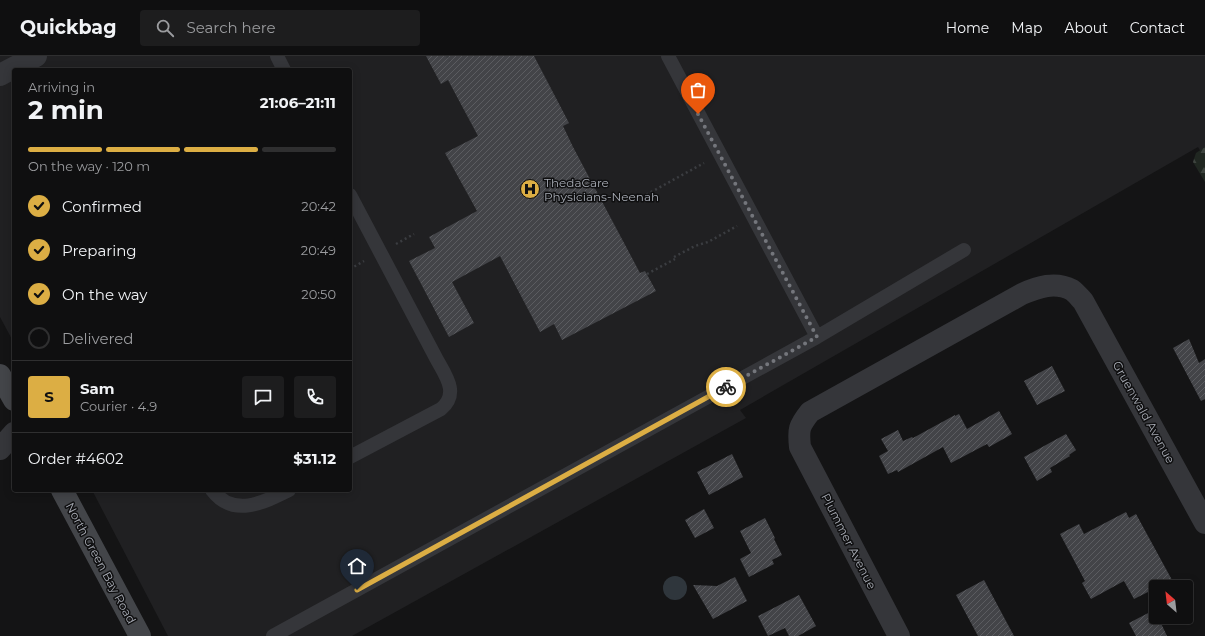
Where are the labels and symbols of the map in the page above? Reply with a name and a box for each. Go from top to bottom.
pin [681,73,715,114]
place label: ThedaCare Physicians-Neenah [544,175,659,204]
hospital icon: ThedaCare Physicians-Neenah [519,178,541,200]
street label: Gruenwald Avenue [1110,358,1178,466]
courier [706,367,746,407]
street label: Plummer Avenue [818,490,880,592]
street label: North Green Bay Road [63,500,139,626]
pin [340,549,374,590]
north arrow [1149,580,1193,624]

